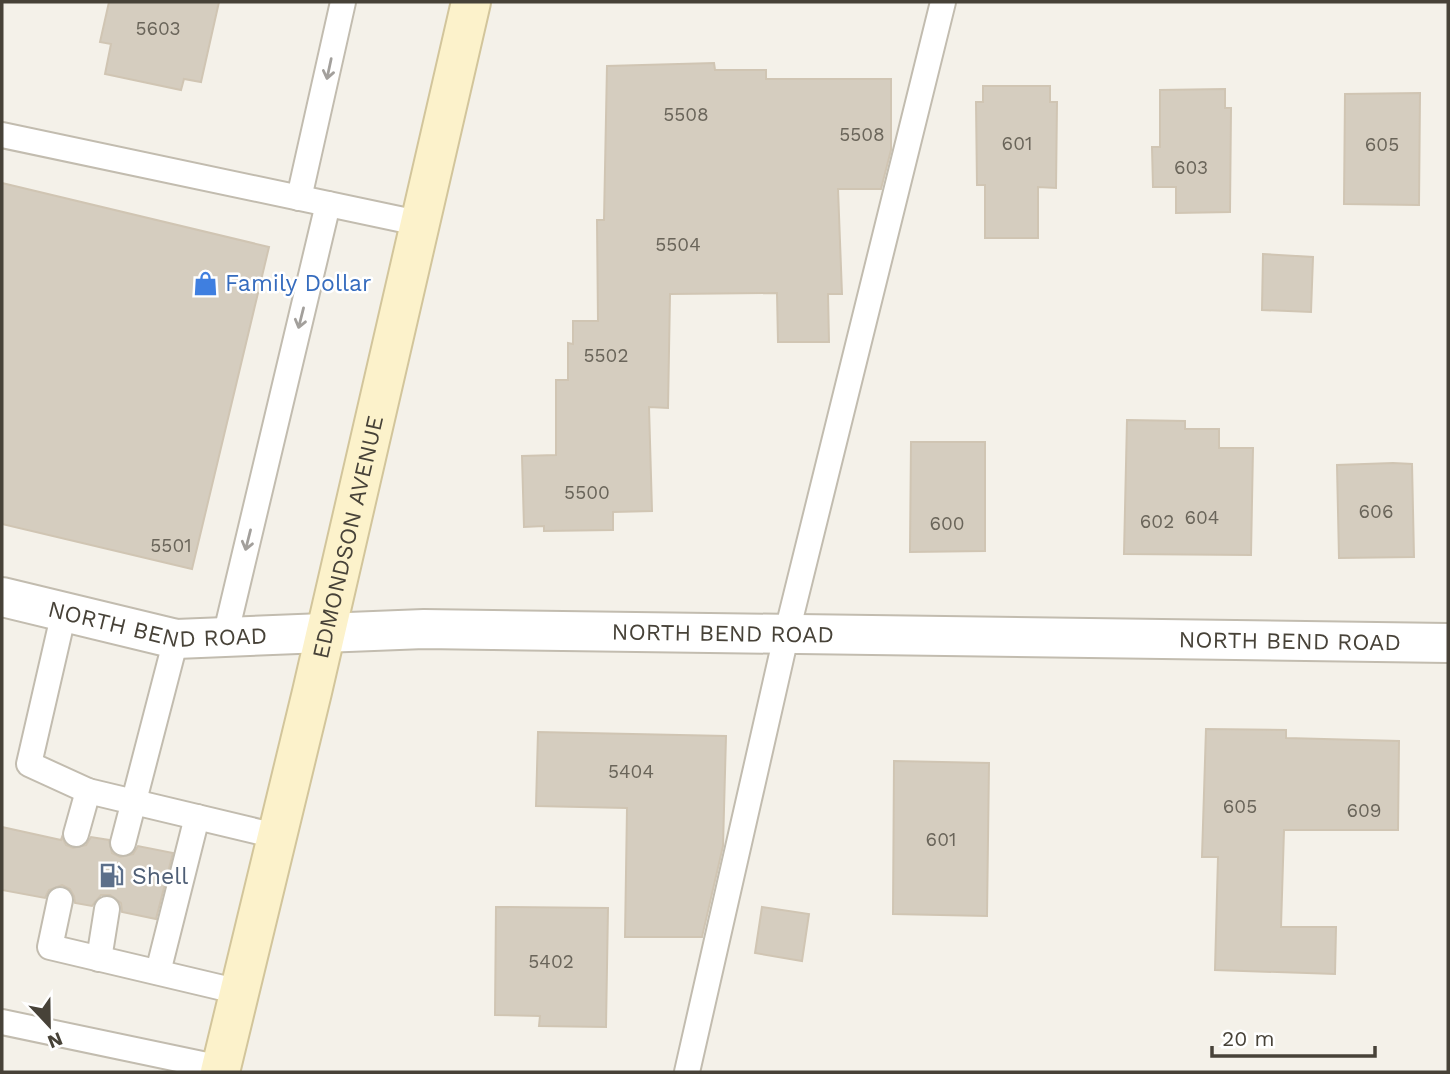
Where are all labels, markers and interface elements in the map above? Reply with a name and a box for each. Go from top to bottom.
house number: 5603 [135,17,181,40]
one-way arrow [322,57,335,79]
house number: 5508 [663,103,709,126]
house number: 5508 [839,123,885,146]
house number: 601 [1002,132,1032,155]
house number: 605 [1365,133,1399,156]
house number: 603 [1174,156,1208,179]
house number: 5504 [655,233,701,256]
shop icon: Family Dollar [191,269,219,297]
place label: Family Dollar [225,270,371,297]
one-way arrow [294,307,307,329]
house number: 5502 [583,344,629,367]
street label: EDMONDSON AVENUE [307,413,389,661]
house number: 5500 [564,481,610,504]
house number: 606 [1359,500,1393,523]
house number: 604 [1185,506,1219,529]
house number: 602 [1140,510,1174,533]
house number: 600 [929,512,965,535]
one-way arrow [241,528,254,551]
house number: 5501 [150,534,192,557]
street label: NORTH BEND ROAD [45,595,268,653]
street label: NORTH BEND ROAD [611,618,834,648]
street label: NORTH BEND ROAD [1178,626,1401,656]
house number: 5404 [608,760,654,783]
house number: 605 [1223,795,1257,818]
house number: 609 [1346,799,1382,822]
house number: 601 [926,828,956,851]
fuel station icon: Shell [98,862,126,890]
place label: Shell [132,863,188,890]
house number: 5402 [528,950,574,973]
north arrow [14,990,84,1060]
scale bar [1212,1014,1375,1058]
text: 20 m [1222,1026,1274,1051]
text: N [44,1027,66,1054]

